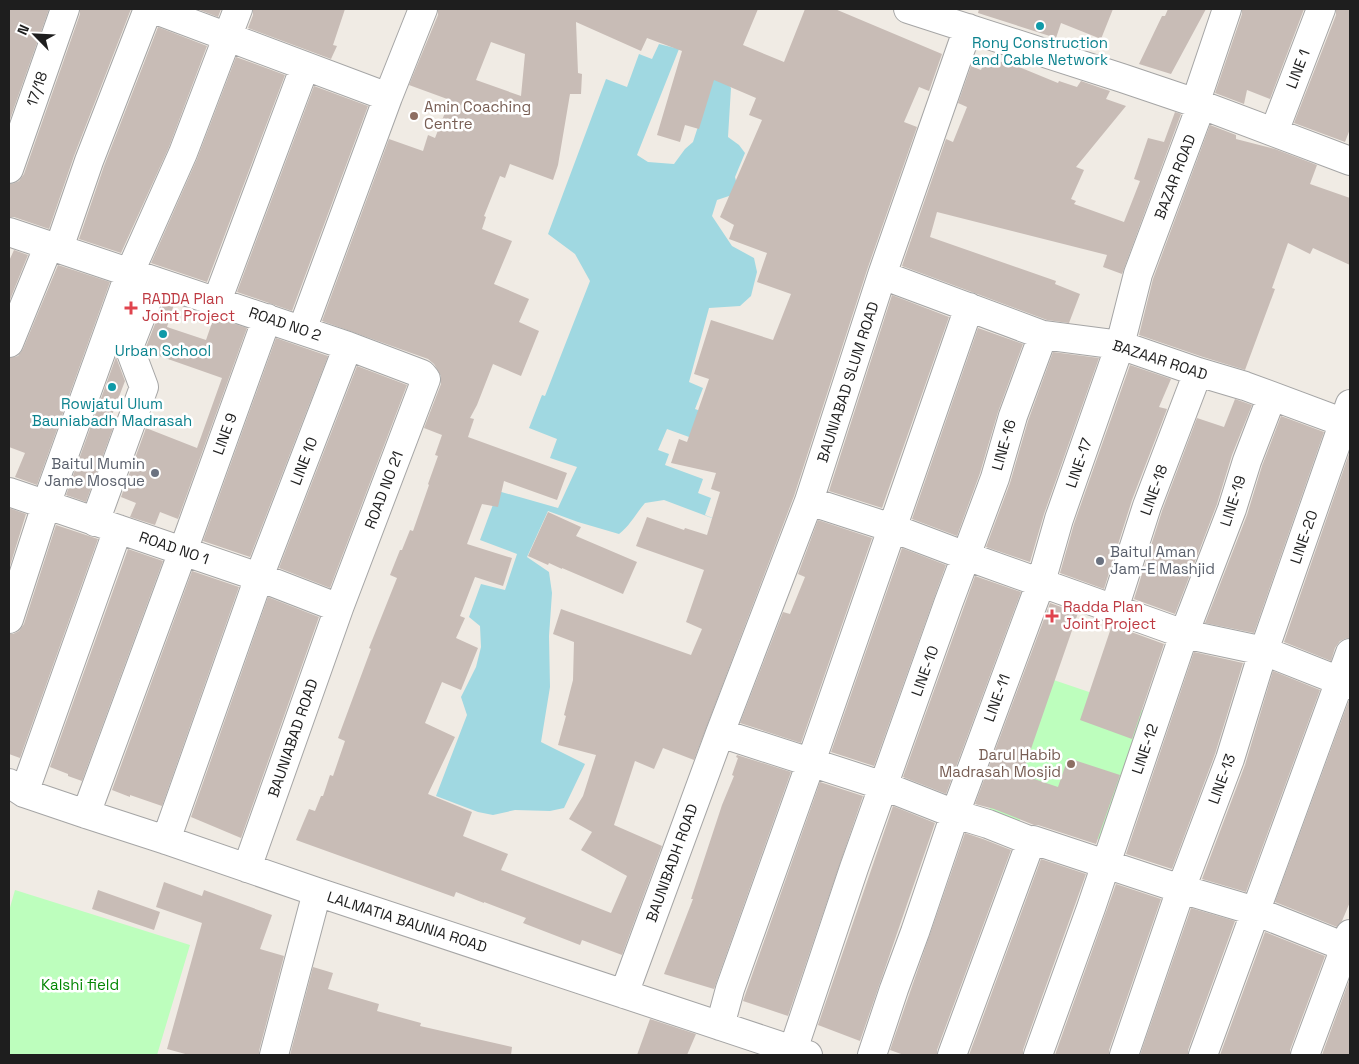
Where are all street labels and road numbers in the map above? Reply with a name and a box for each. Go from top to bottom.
street label: LINE 1 [1281,47,1314,91]
street label: 17/18 [22,69,51,109]
street label: BAZAR ROAD [1150,132,1199,222]
street label: BAUNIABAD SLUM ROAD [813,299,883,465]
street label: ROAD NO 2 [246,302,324,345]
street label: BAZAAR ROAD [1110,335,1210,384]
street label: LINE 9 [208,410,241,457]
street label: LINE-16 [987,417,1020,473]
street label: LINE 10 [286,434,321,488]
street label: LINE-17 [1061,435,1096,490]
street label: ROAD NO 21 [360,448,407,531]
street label: LINE-18 [1136,462,1171,518]
street label: LINE-19 [1215,473,1250,529]
street label: LINE-20 [1285,507,1322,566]
street label: ROAD NO 1 [137,527,212,568]
street label: LINE-10 [907,643,943,699]
street label: LINE-11 [979,671,1014,724]
street label: BAUNIABAD ROAD [263,676,322,800]
street label: LINE-12 [1127,721,1162,777]
street label: LINE-13 [1204,751,1239,807]
street label: BAUNIBADH ROAD [641,801,702,925]
street label: LALMATIA BAUNIA ROAD [325,887,490,956]

